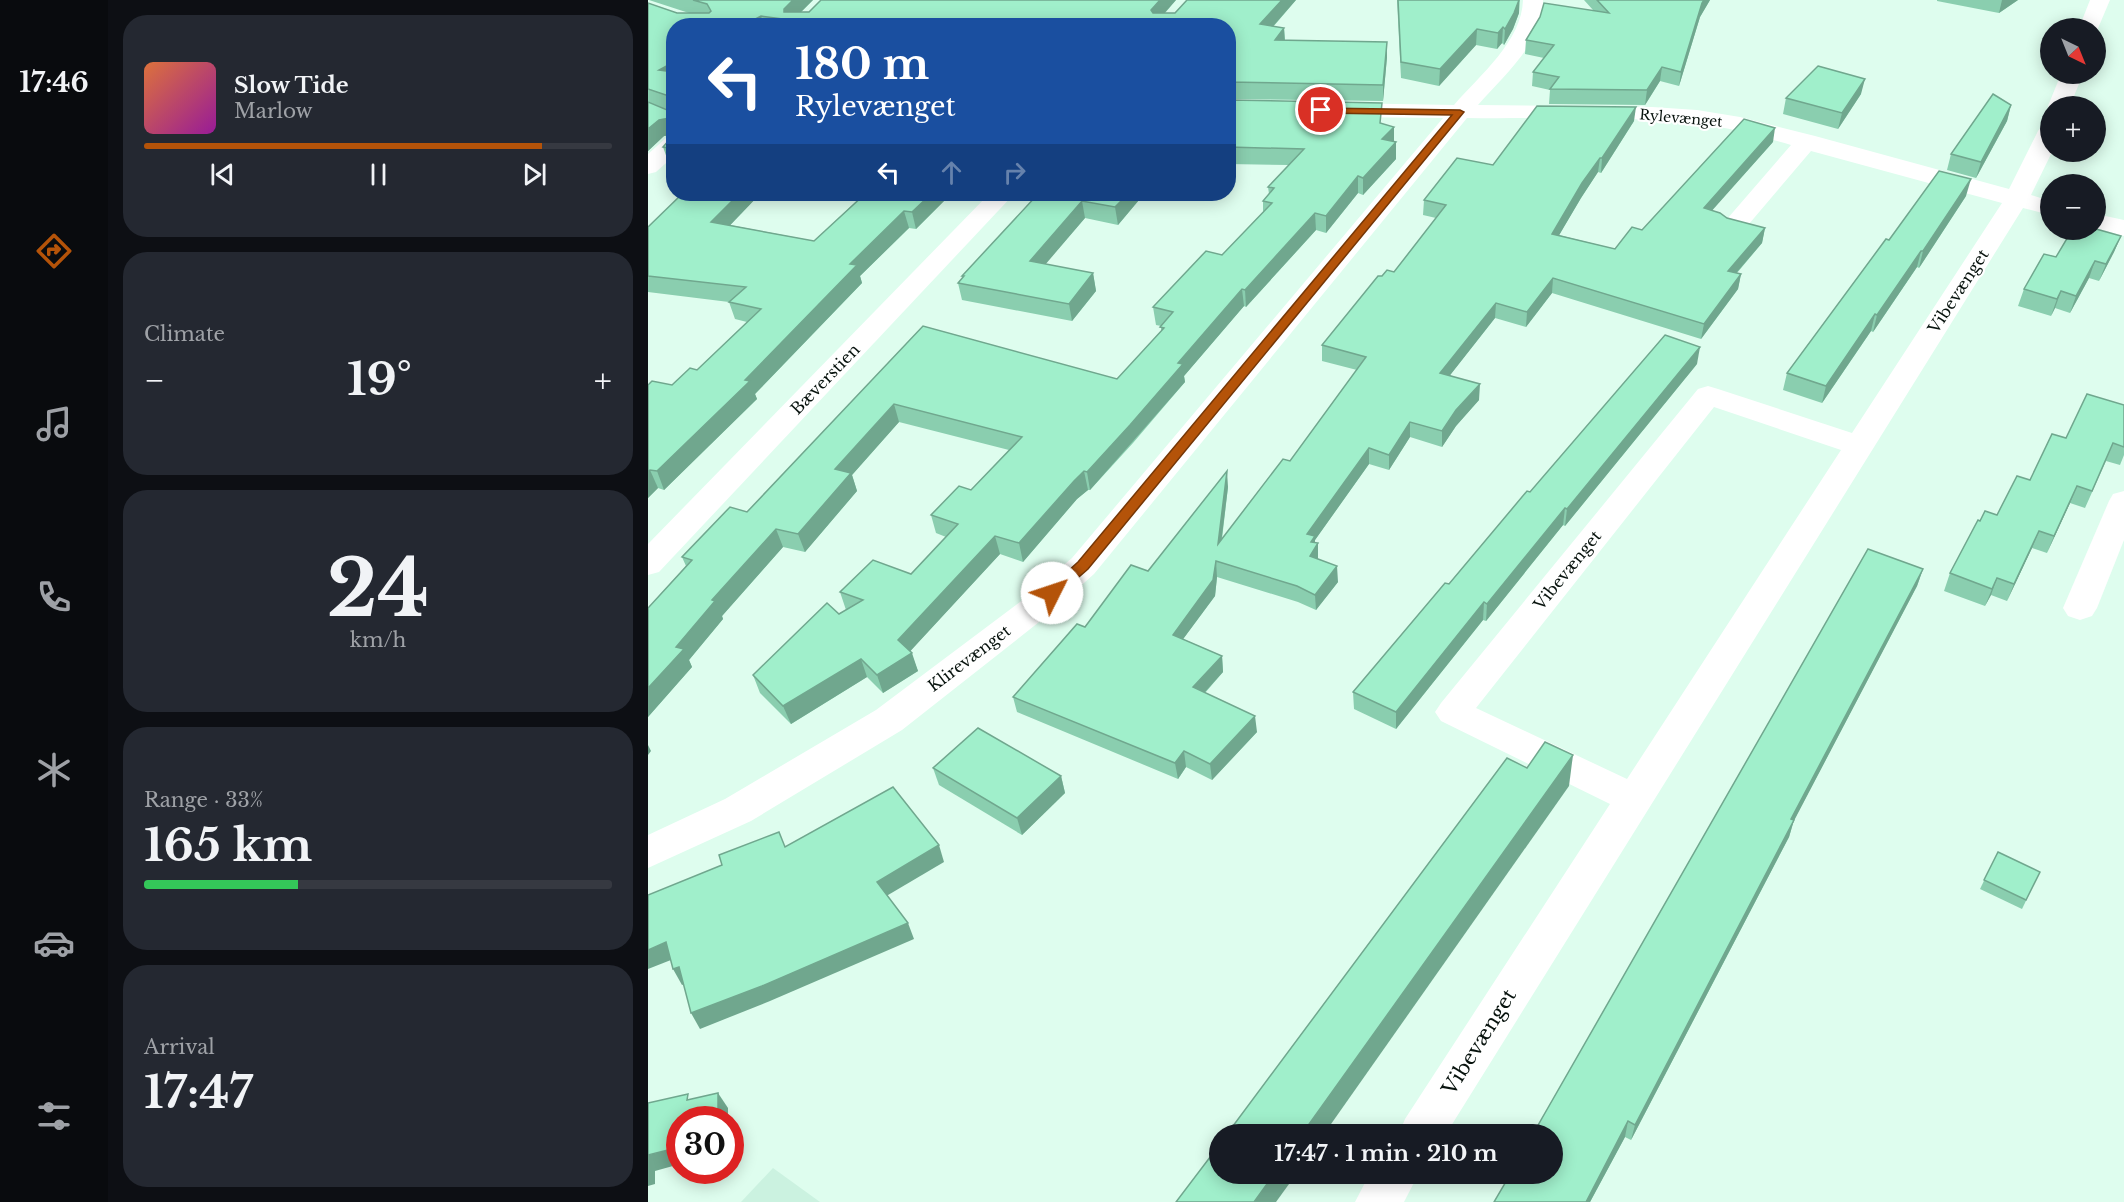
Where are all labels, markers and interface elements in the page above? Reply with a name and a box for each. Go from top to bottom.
north arrow [2040,18,2106,84]
map controls [2040,18,2106,240]
text: 180 m [795,38,929,90]
icon: left [696,42,774,120]
text: 17:46 [19,66,89,99]
text: Slow Tide [234,72,349,99]
pin [1295,84,1346,135]
text: Rylevænget [795,90,956,123]
icon: arrive [1304,93,1337,126]
button: + [2040,96,2106,162]
text: Marlow [234,99,313,123]
street label: Rylevænget [1639,105,1724,131]
icon: left [872,156,905,189]
icon: ahead [935,156,968,189]
icon: right [998,156,1031,189]
icon: previous [206,158,239,191]
icon: pause [362,158,395,191]
icon: next [518,158,551,191]
button: − [2040,174,2106,240]
icon: directions [33,230,75,272]
street label: Vibevænget [1923,245,1993,338]
text: Climate [144,322,225,346]
street label: Bæverstien [786,339,864,419]
text: 19° [347,351,412,407]
text: − [144,360,165,401]
text: + [594,360,612,401]
icon: music [33,403,75,445]
street label: Vibevænget [1528,526,1605,614]
text: 24 [327,540,429,637]
position arrow [1020,561,1084,625]
icon: phone [33,576,75,618]
street label: Klirevænget [924,620,1014,696]
text: km/h [350,628,406,652]
icon: climate [33,749,75,791]
text: Range · 33% [144,788,263,812]
text: 165 km [144,817,312,873]
icon: car [33,922,75,964]
street label: Vibevænget [1436,984,1521,1100]
text: Arrival [144,1035,215,1059]
text: 17:47 [144,1064,253,1120]
icon: filters [33,1095,75,1137]
speed limit sign: 30 [666,1106,744,1184]
text: 17:47 · 1 min · 210 m [1274,1140,1498,1167]

